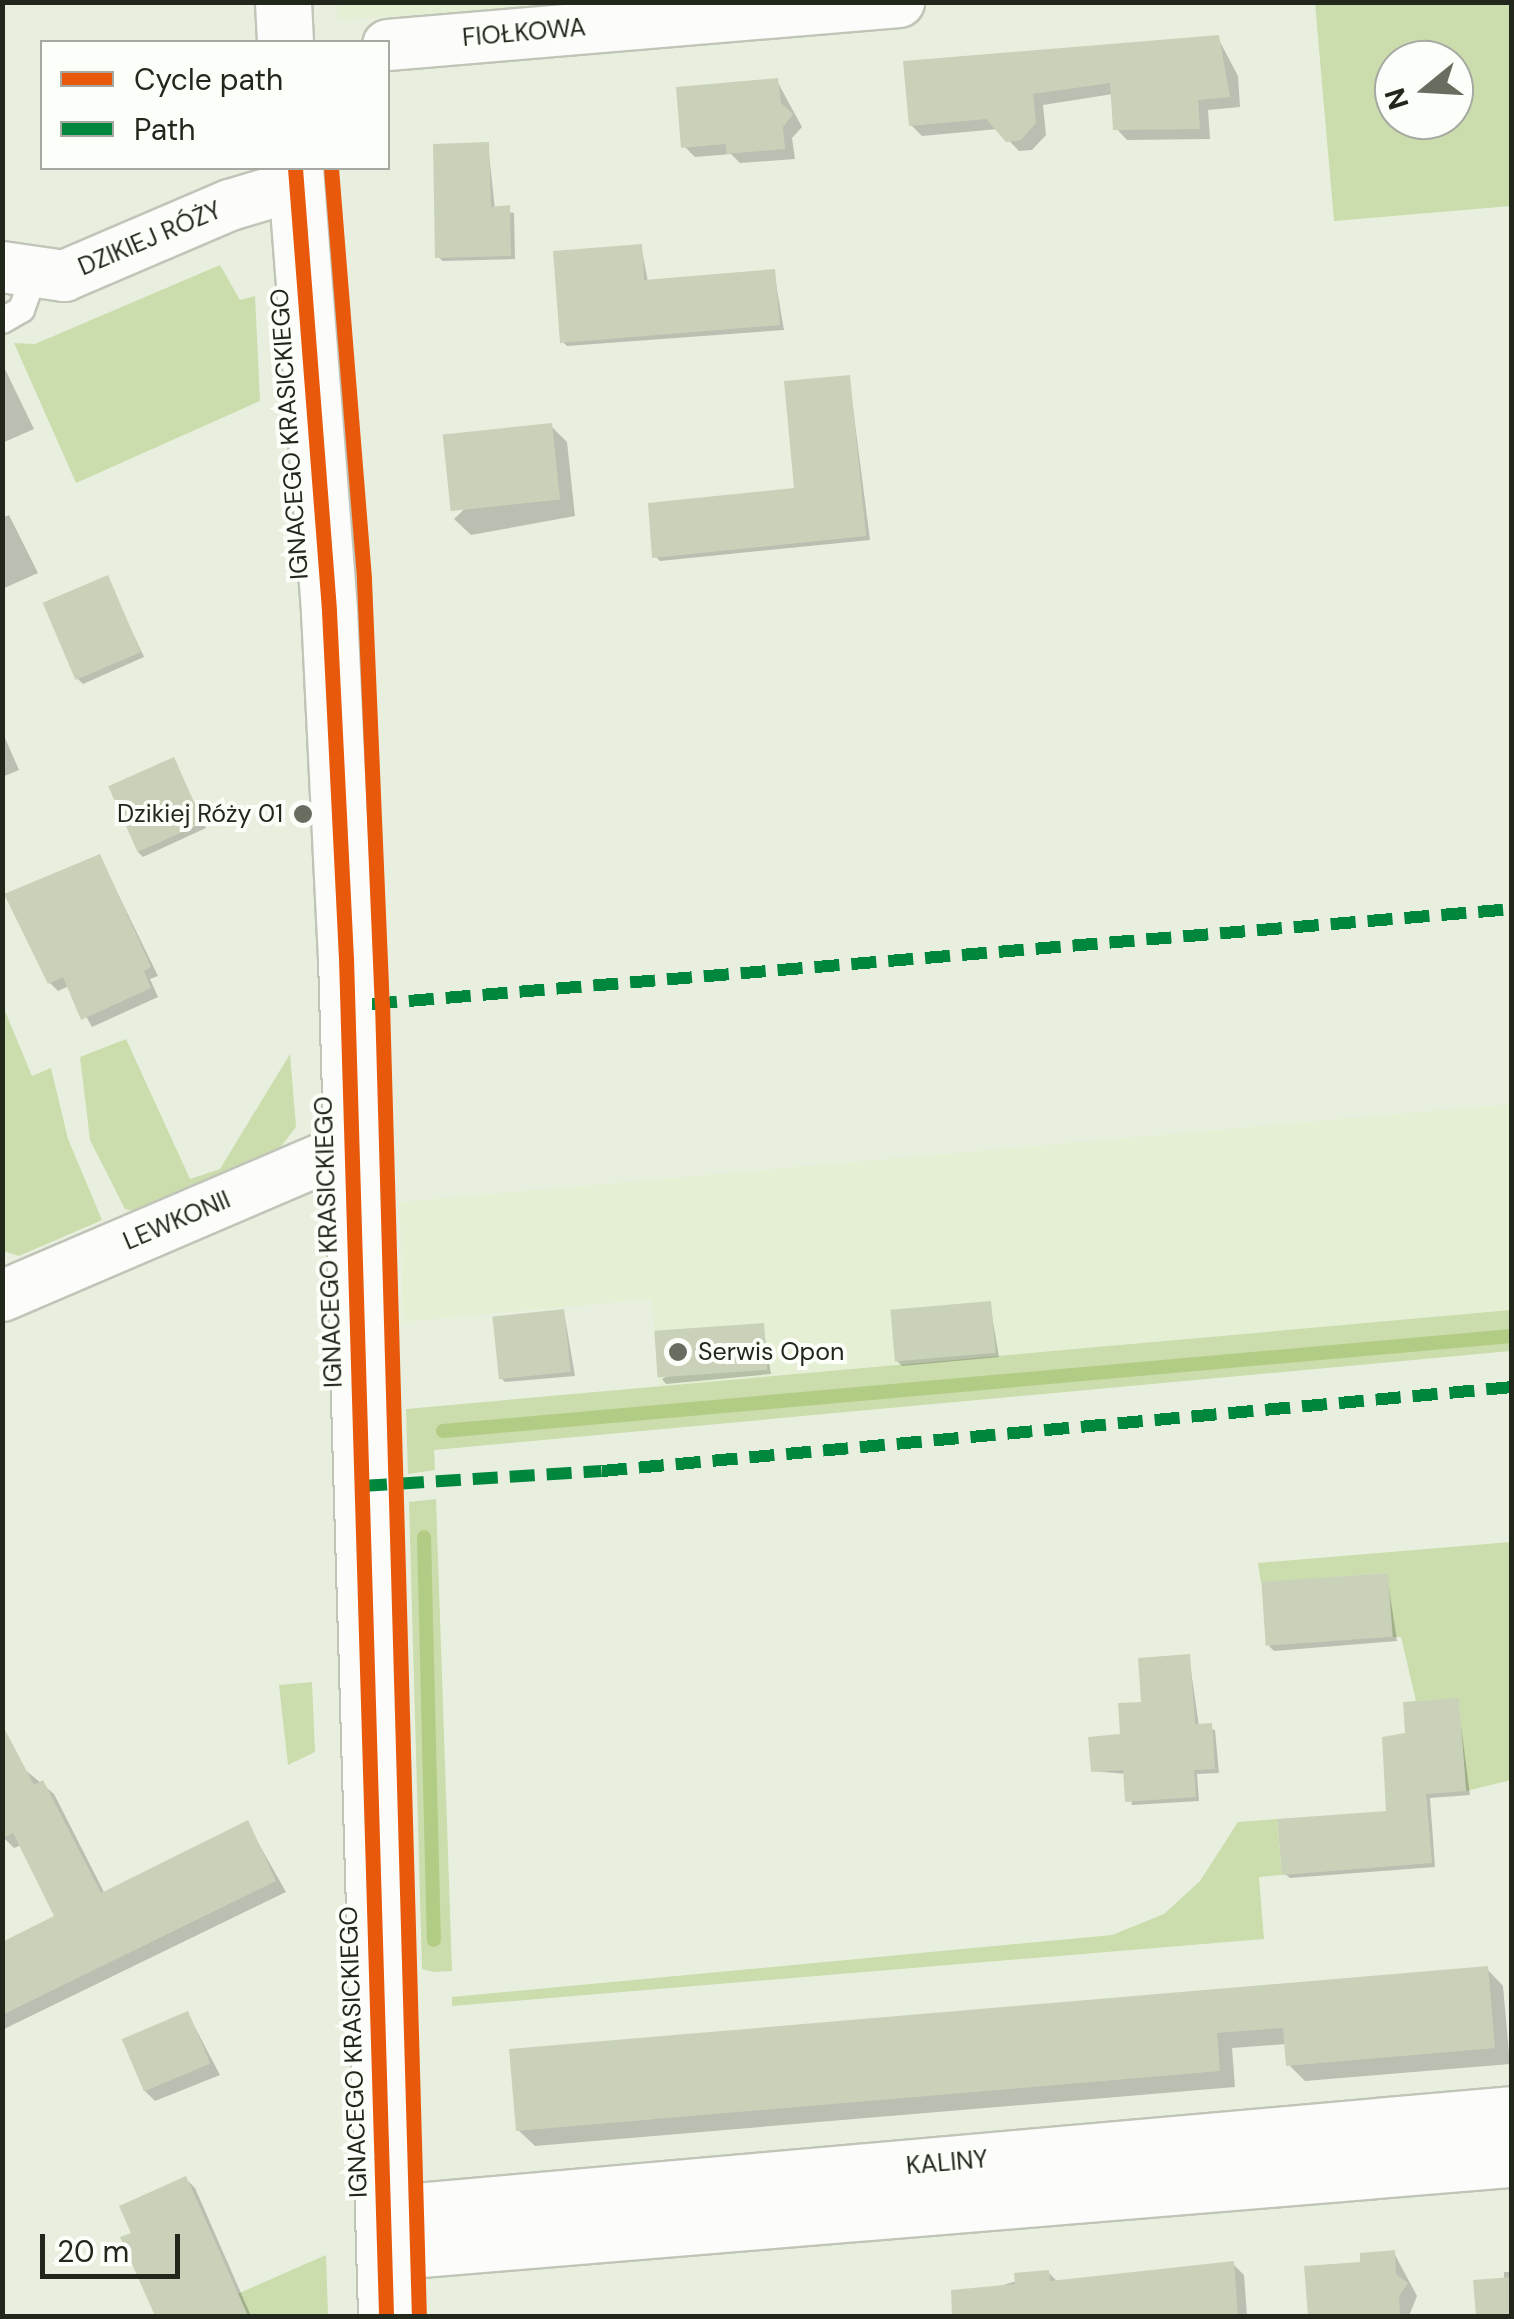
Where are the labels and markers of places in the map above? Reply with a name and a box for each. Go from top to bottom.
place label: Dzikiej Róży 01 [117,799,283,829]
marker: Dzikiej Róży 01 [292,803,314,825]
place label: Serwis Opon [698,1337,844,1367]
marker: Serwis Opon [667,1341,689,1363]

